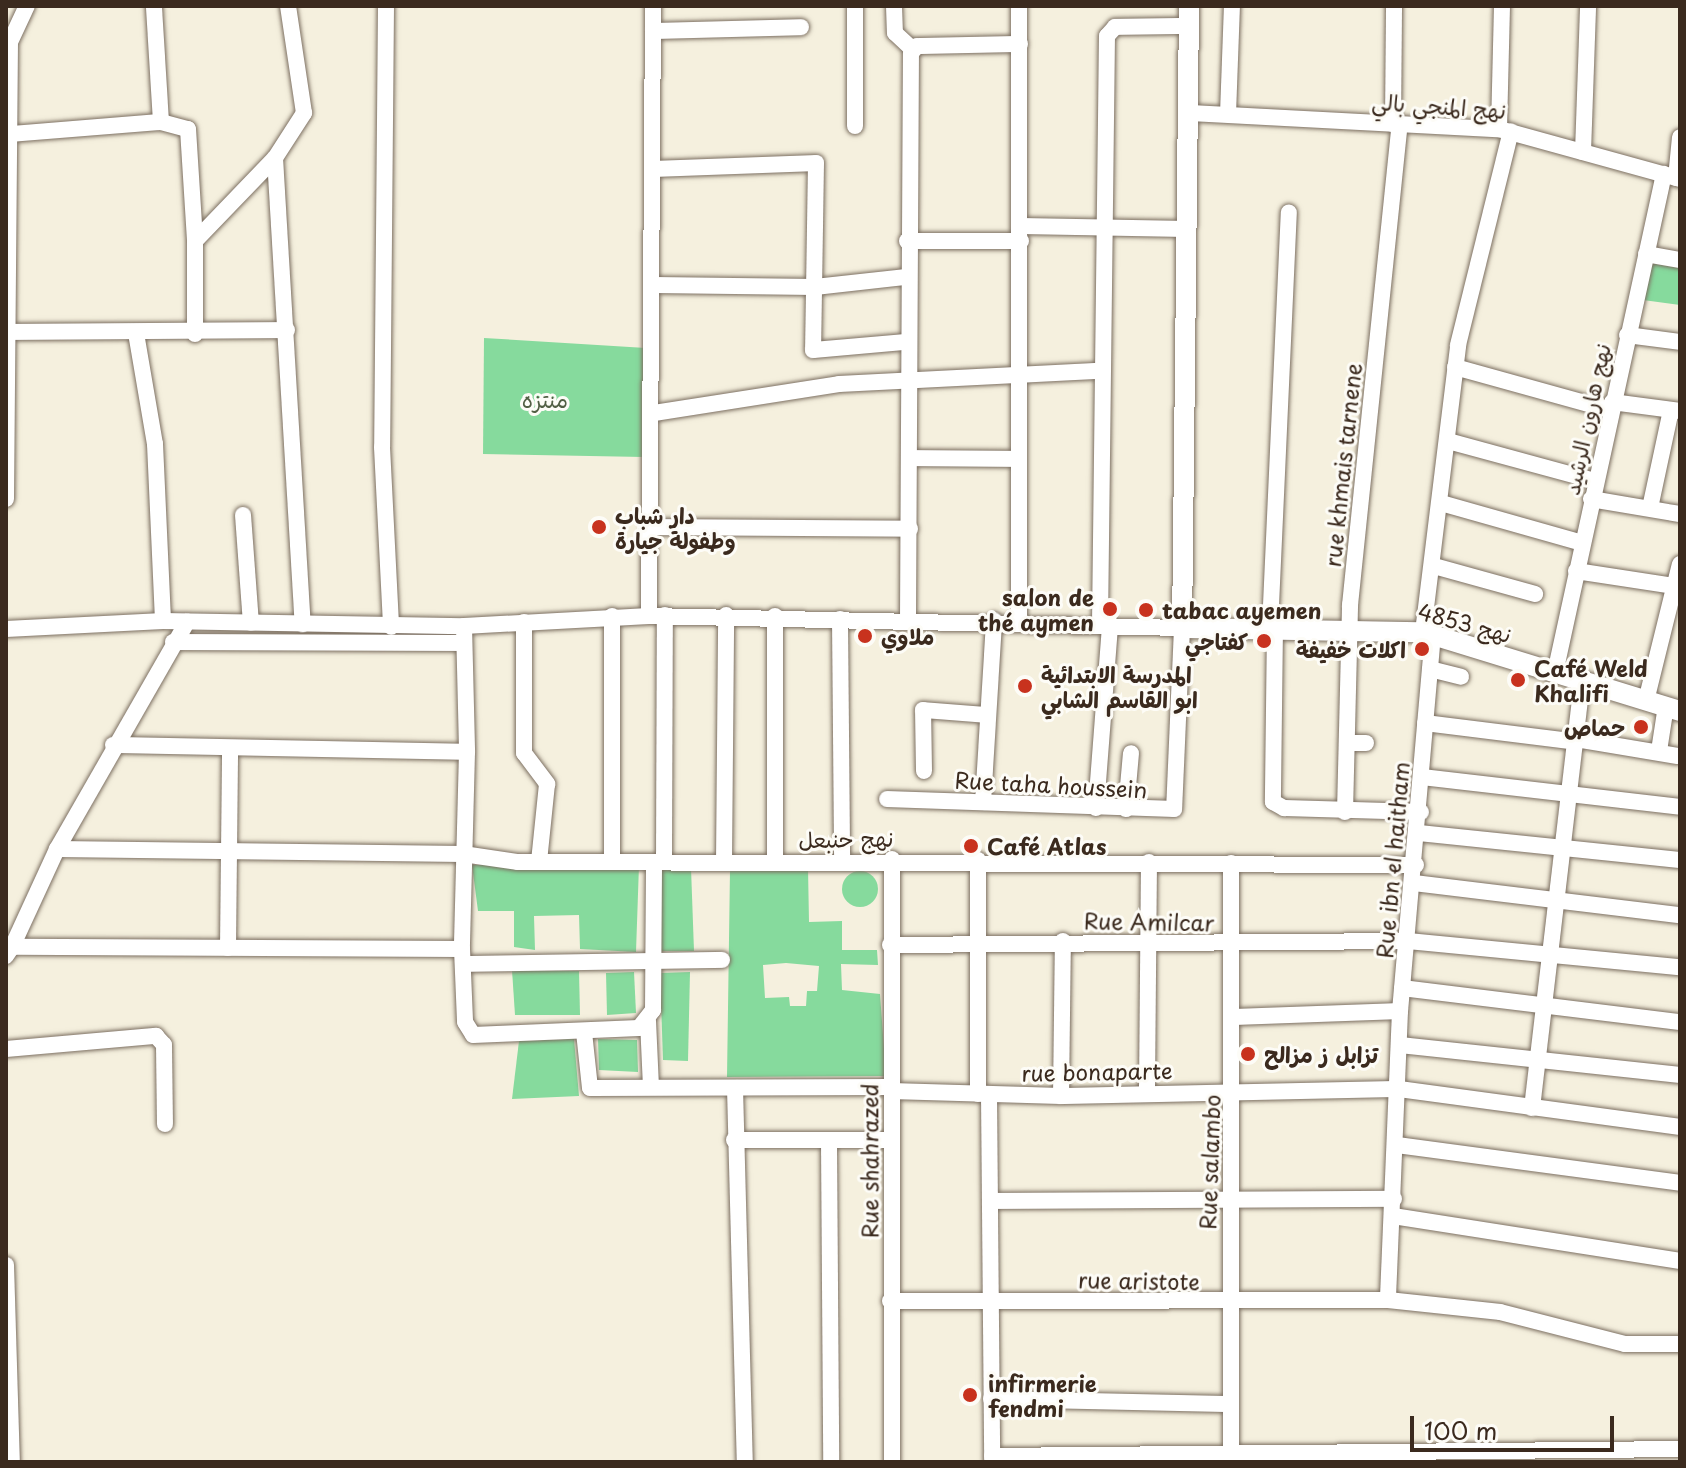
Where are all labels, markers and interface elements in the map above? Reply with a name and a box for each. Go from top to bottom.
street label: نهج المنجي بالي [1371,87,1507,123]
street label: نهج هارون الرشيد [1557,341,1615,497]
street label: rue khmais tarnene [1318,360,1366,570]
park label: منتزه [522,386,568,412]
place label: دار شباب وطفولة جيارة [615,501,736,552]
marker: دار شباب وطفولة جيارة [590,518,608,536]
place label: salon de thé aymen [977,583,1094,634]
place label: tabac ayemen [1162,597,1322,623]
street label: نهج 4853 [1415,597,1515,647]
marker: salon de thé aymen [1101,600,1119,618]
marker: tabac ayemen [1137,601,1155,619]
place label: ملاوي [881,623,934,649]
marker: ملاوي [856,627,874,645]
place label: كفتاجي [1185,628,1248,654]
marker: كفتاجي [1255,632,1273,650]
place label: اكلات خفيفة [1296,636,1406,662]
marker: اكلات خفيفة [1413,640,1431,658]
place label: Café Weld Khalifi [1534,654,1647,706]
place label: المدرسة الابتدائية ابو القاسم الشابي [1041,660,1198,712]
marker: Café Weld Khalifi [1509,671,1527,689]
marker: المدرسة الابتدائية ابو القاسم الشابي [1016,677,1034,695]
place label: حماص [1564,714,1625,740]
marker: حماص [1632,718,1650,736]
street label: Rue ibn el haitham [1370,759,1414,961]
street label: Rue taha houssein [953,766,1149,802]
street label: نهج حنبعل [798,824,894,852]
place label: Café Atlas [987,833,1106,859]
marker: Café Atlas [962,837,980,855]
street label: Rue Amilcar [1083,907,1215,935]
place label: تزابل ز مزالح [1264,1041,1378,1067]
marker: تزابل ز مزالح [1239,1045,1257,1063]
street label: rue bonaparte [1020,1056,1174,1086]
street label: Rue shahrazed [856,1082,882,1240]
street label: Rue salambo [1193,1093,1225,1231]
street label: rue aristote [1077,1266,1201,1294]
place label: infirmerie fendmi [988,1369,1097,1420]
marker: infirmerie fendmi [959,1384,981,1406]
scale bar [1414,1400,1618,1450]
text: 100 m [1424,1412,1497,1448]

